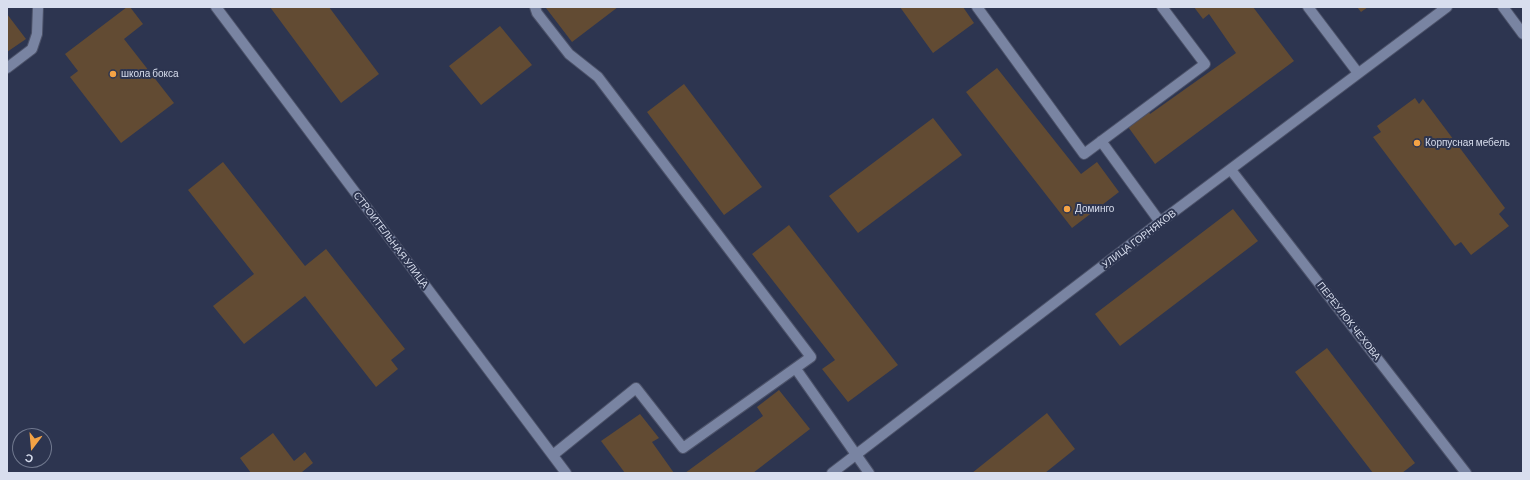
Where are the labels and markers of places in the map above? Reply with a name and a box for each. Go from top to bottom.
place label: школа бокса [121,68,179,80]
marker: школа бокса [108,69,118,79]
place label: Корпусная мебель [1425,137,1510,149]
marker: Корпусная мебель [1412,138,1422,148]
place label: Доминго [1075,203,1114,215]
marker: Доминго [1062,204,1072,214]

